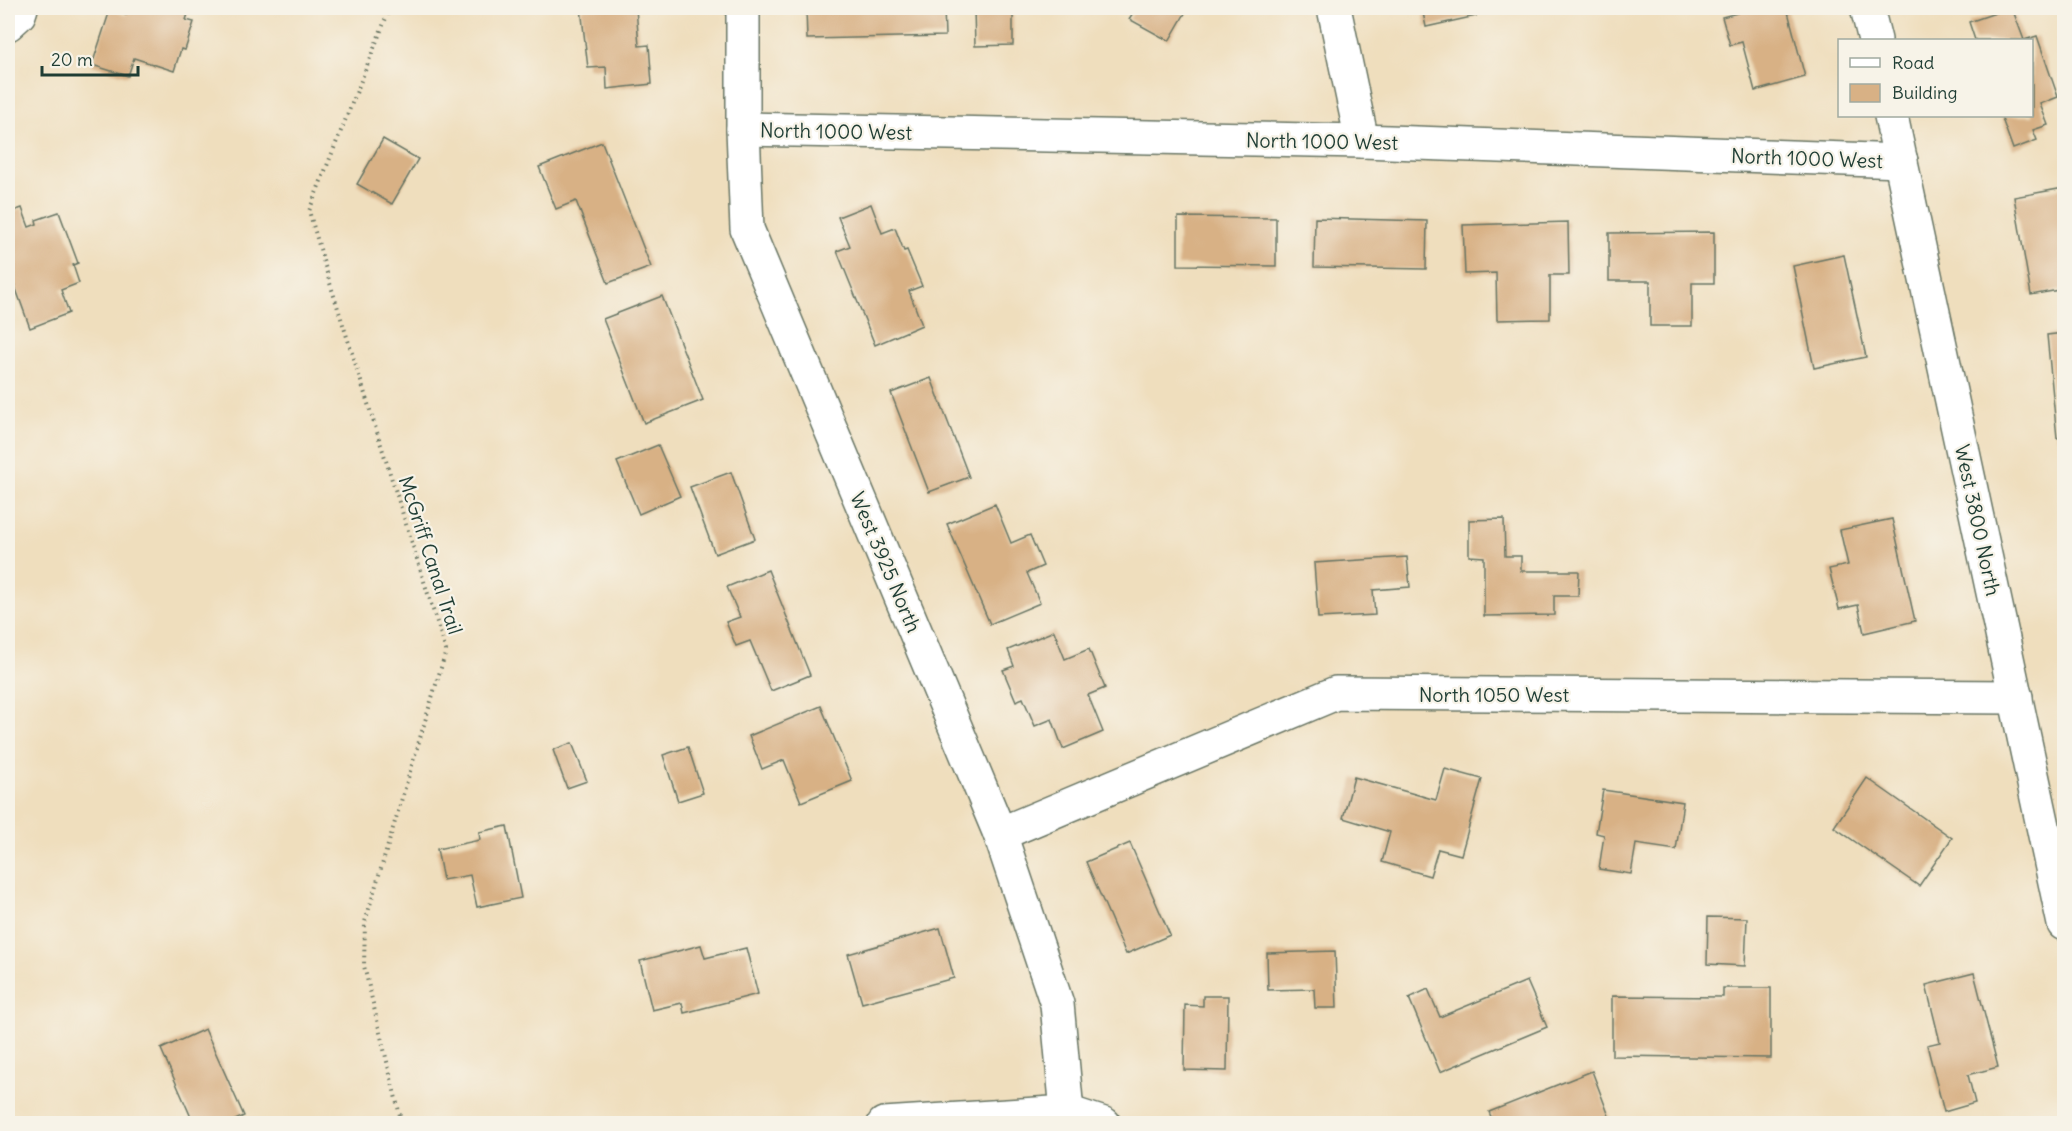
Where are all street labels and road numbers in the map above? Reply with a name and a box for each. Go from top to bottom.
street label: North 1000 West [760,117,913,145]
street label: North 1000 West [1246,127,1399,155]
street label: North 1000 West [1730,143,1884,173]
street label: West 3800 North [1950,442,2006,598]
street label: McGriff Canal Trail [394,473,468,637]
street label: West 3925 North [845,488,927,636]
street label: North 1050 West [1419,682,1570,707]

